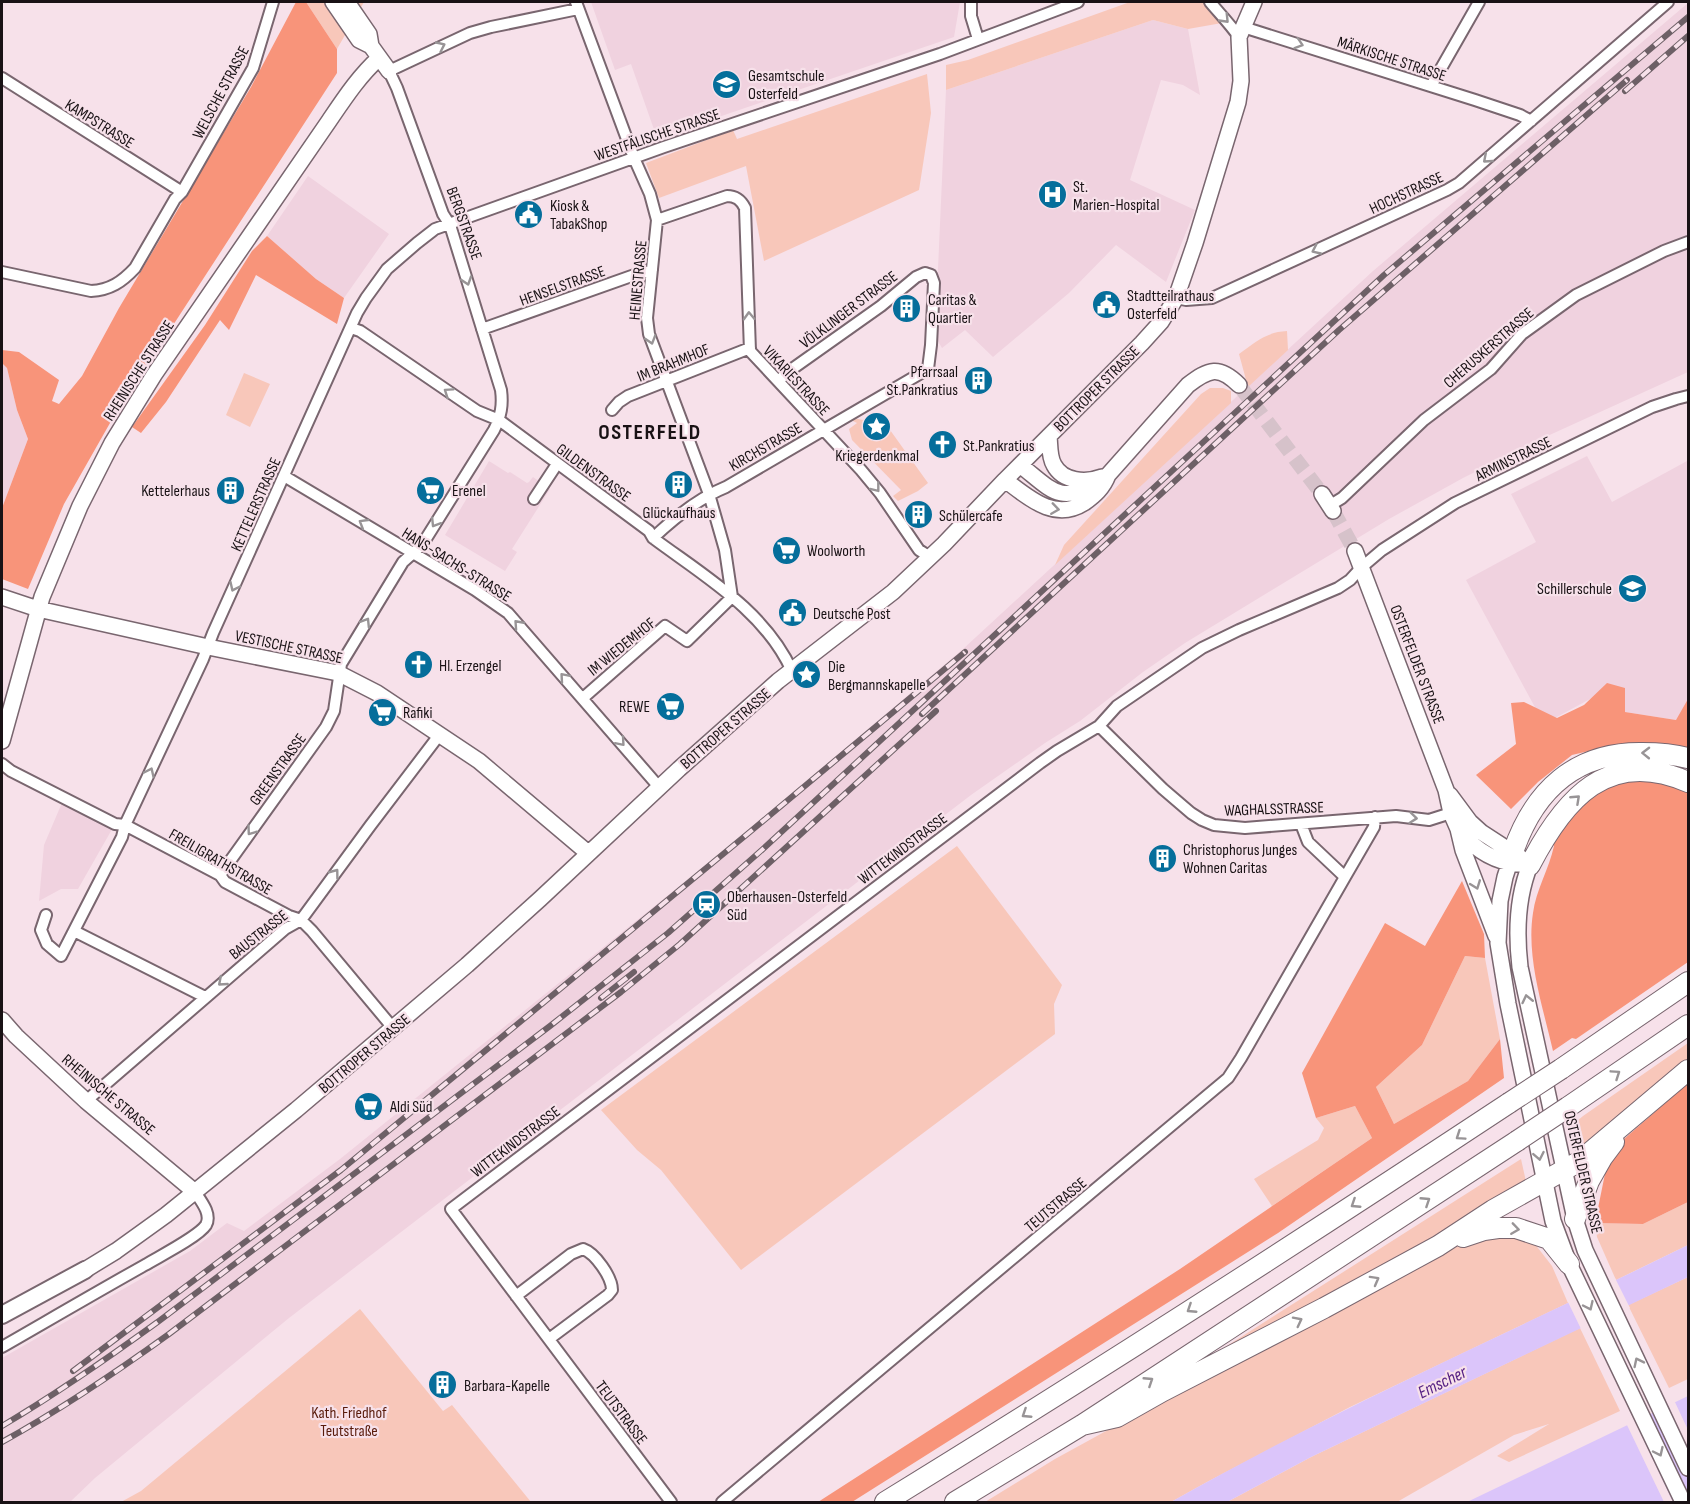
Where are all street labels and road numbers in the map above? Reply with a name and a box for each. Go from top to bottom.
street label: MÄRKISCHE STRASSE [1335,33,1448,86]
street label: WELSCHE STRASSE [189,43,254,142]
street label: KAMPSTRASSE [61,96,137,153]
street label: WESTFÄLISCHE STRASSE [592,105,723,166]
street label: HOCHSTRASSE [1367,168,1447,219]
street label: BERGSTRASSE [442,184,486,263]
street label: HEINESTRASSE [626,239,651,321]
street label: HENSELSTRASSE [517,262,608,311]
street label: VÖLKLINGER STRASSE [796,267,901,353]
street label: CHERUSKERSTRASSE [1440,304,1538,392]
street label: RHEINISCHE STRASSE [100,317,179,425]
street label: IM BRAHMHOF [635,340,713,387]
street label: VIKARIESTRASSE [759,342,833,420]
street label: BOTTROPER STRASSE [1050,342,1144,436]
street label: KIRCHSTRASSE [726,419,806,476]
street label: ARMINSTRASSE [1472,433,1555,486]
street label: GILDENSTRASSE [552,440,634,507]
street label: KETTELERSTRASSE [227,455,286,554]
street label: HANS-SACHS-STRASSE [398,524,514,607]
street label: OSTERFELDER STRASSE [1385,602,1448,727]
street label: IM WIEDEMHOF [584,614,660,680]
street label: VESTISCHE STRASSE [233,627,344,668]
street label: BOTTROPER STRASSE [677,685,775,774]
street label: GREENSTRASSE [246,730,311,810]
street label: WAGHALSSTRASSE [1224,798,1324,821]
street label: WITTEKINDSTRASSE [854,809,951,889]
street label: FREILIGRATHSTRASSE [165,825,275,900]
street label: BAUSTRASSE [226,906,292,964]
street label: BOTTROPER STRASSE [315,1010,415,1098]
street label: RHEINISCHE STRASSE [58,1051,159,1140]
street label: WITTEKINDSTRASSE [467,1102,564,1182]
street label: OSTERFELDER STRASSE [1559,1109,1606,1236]
street label: TEUTSTRASSE [1021,1174,1091,1236]
street label: TEUTSTRASSE [591,1377,651,1448]

